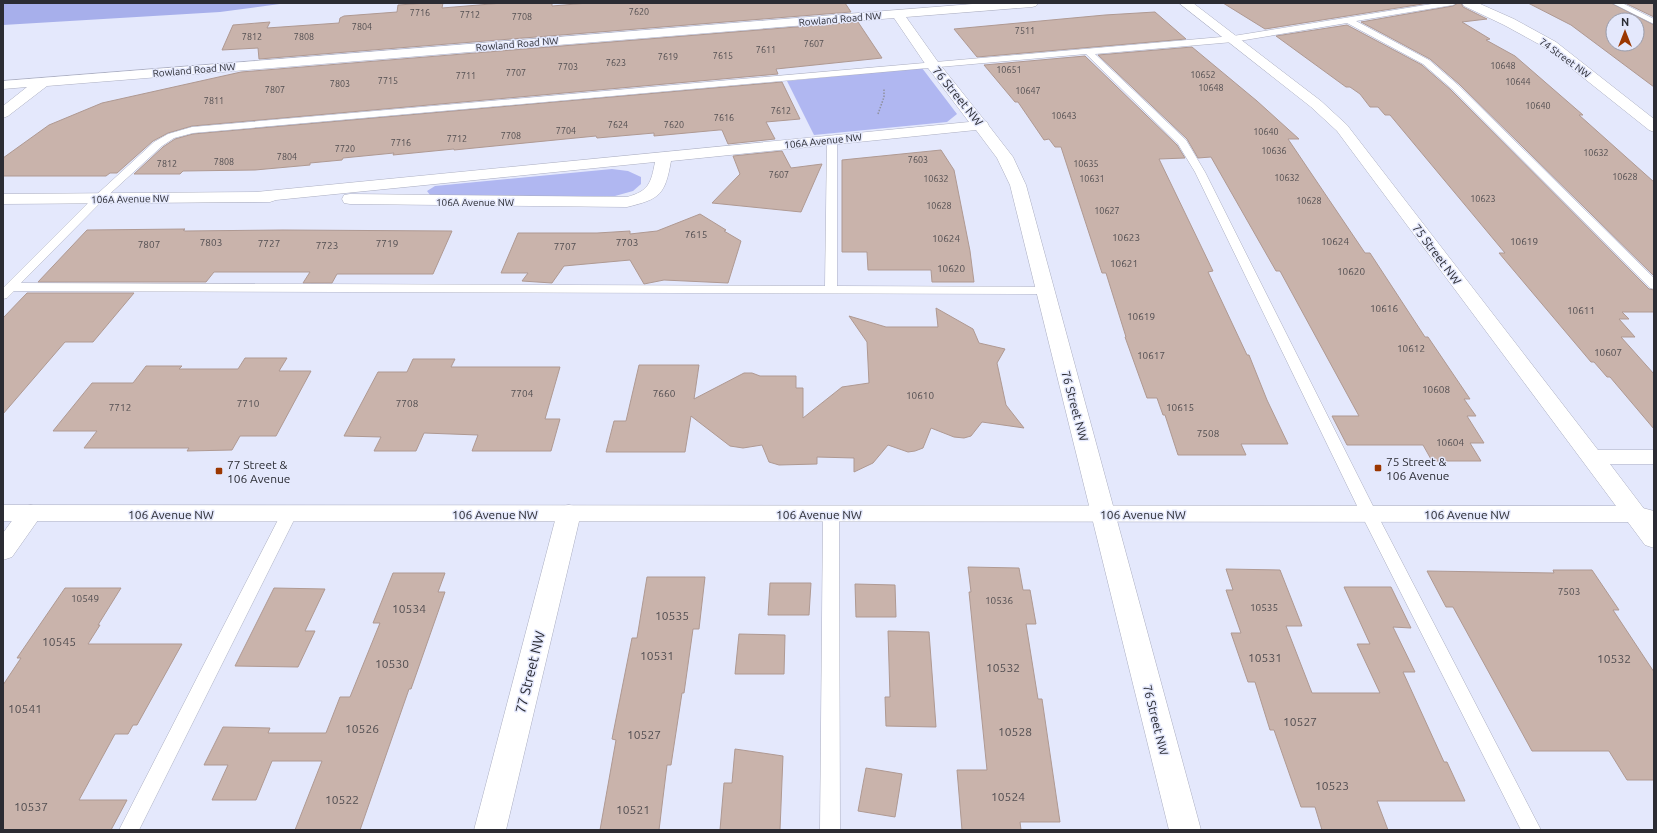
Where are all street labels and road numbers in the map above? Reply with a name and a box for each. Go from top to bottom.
street label: Rowland Road NW [798,10,882,28]
street label: Rowland Road NW [475,35,559,53]
street label: 74 Street NW [1537,36,1593,80]
street label: Rowland Road NW [152,61,236,79]
street label: 76 Street NW [930,64,986,128]
street label: 106A Avenue NW [784,131,862,151]
street label: 106A Avenue NW [91,193,169,205]
street label: 106A Avenue NW [436,197,514,208]
street label: 75 Street NW [1410,221,1464,287]
street label: 76 Street NW [1059,369,1091,443]
street label: 106 Avenue NW [128,508,214,521]
street label: 106 Avenue NW [452,508,538,521]
street label: 106 Avenue NW [776,508,862,521]
street label: 106 Avenue NW [1100,508,1186,521]
street label: 106 Avenue NW [1424,508,1510,521]
street label: 77 Street NW [512,629,548,715]
street label: 76 Street NW [1141,683,1171,757]

